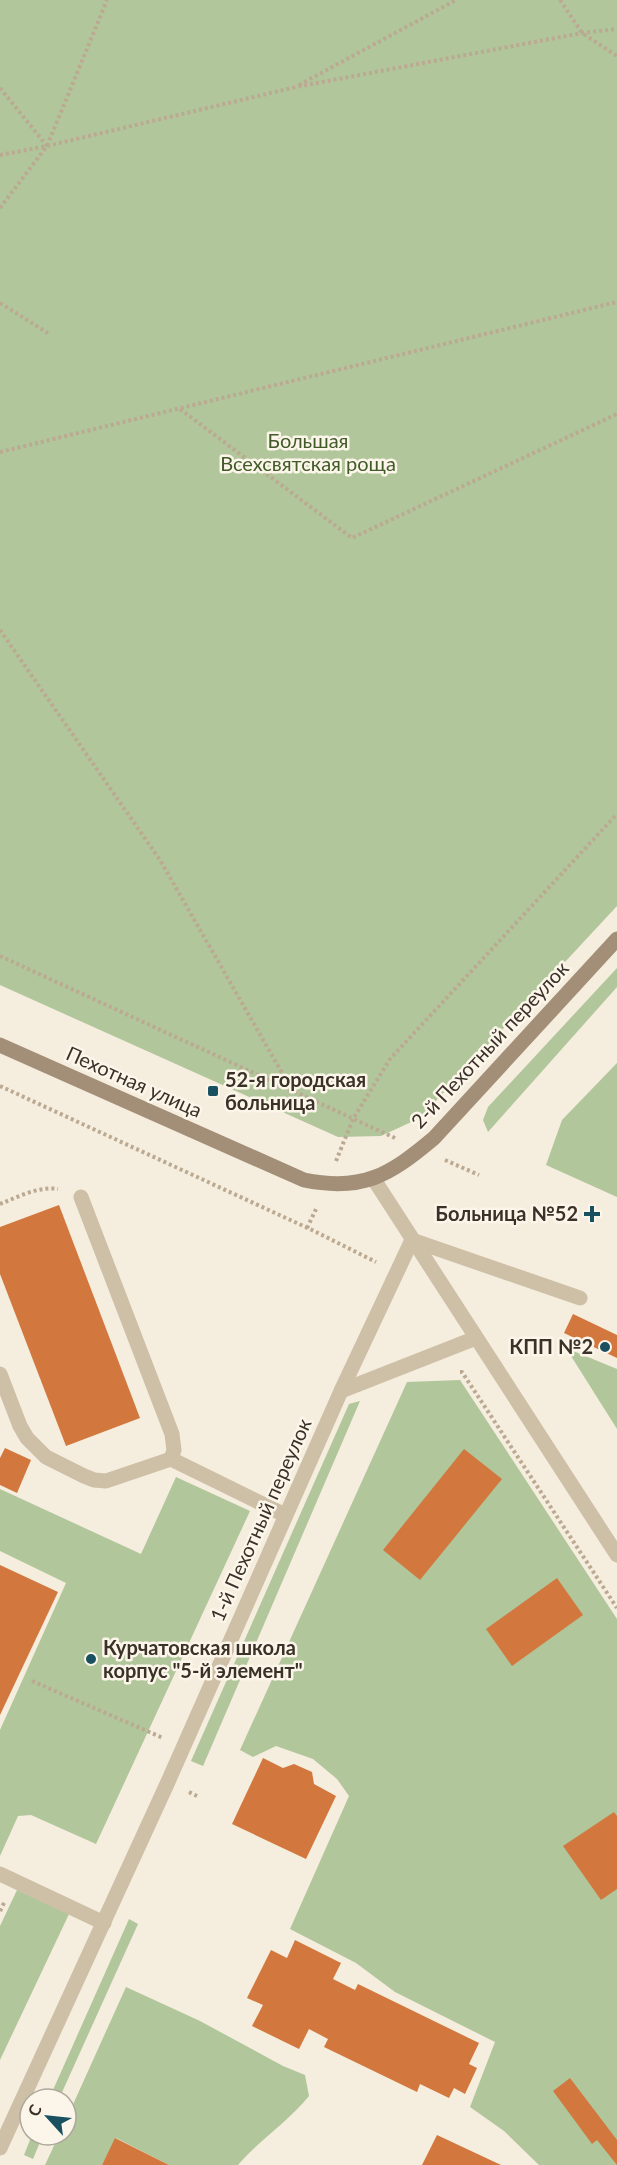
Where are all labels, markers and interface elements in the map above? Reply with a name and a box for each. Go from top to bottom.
park label: Большая Всехсвятская роща [220,428,396,475]
street label: 2-й Пехотный переулок [406,955,573,1133]
street label: Пехотная улица [63,1040,206,1122]
place label: 52-я городская больница [225,1067,366,1114]
marker: 52-я городская больница [206,1084,220,1098]
place label: Больница №52 [435,1201,578,1225]
marker: Больница №52 [583,1205,601,1223]
place label: КПП №2 [509,1334,593,1358]
marker: КПП №2 [598,1340,612,1354]
street label: 1-й Пехотный переулок [204,1414,316,1625]
place label: Курчатовская школа корпус "5-й элемент" [103,1635,303,1682]
marker: Курчатовская школа корпус "5-й элемент" [84,1652,98,1666]
north arrow [18,2087,78,2147]
text: С [23,2101,45,2119]

